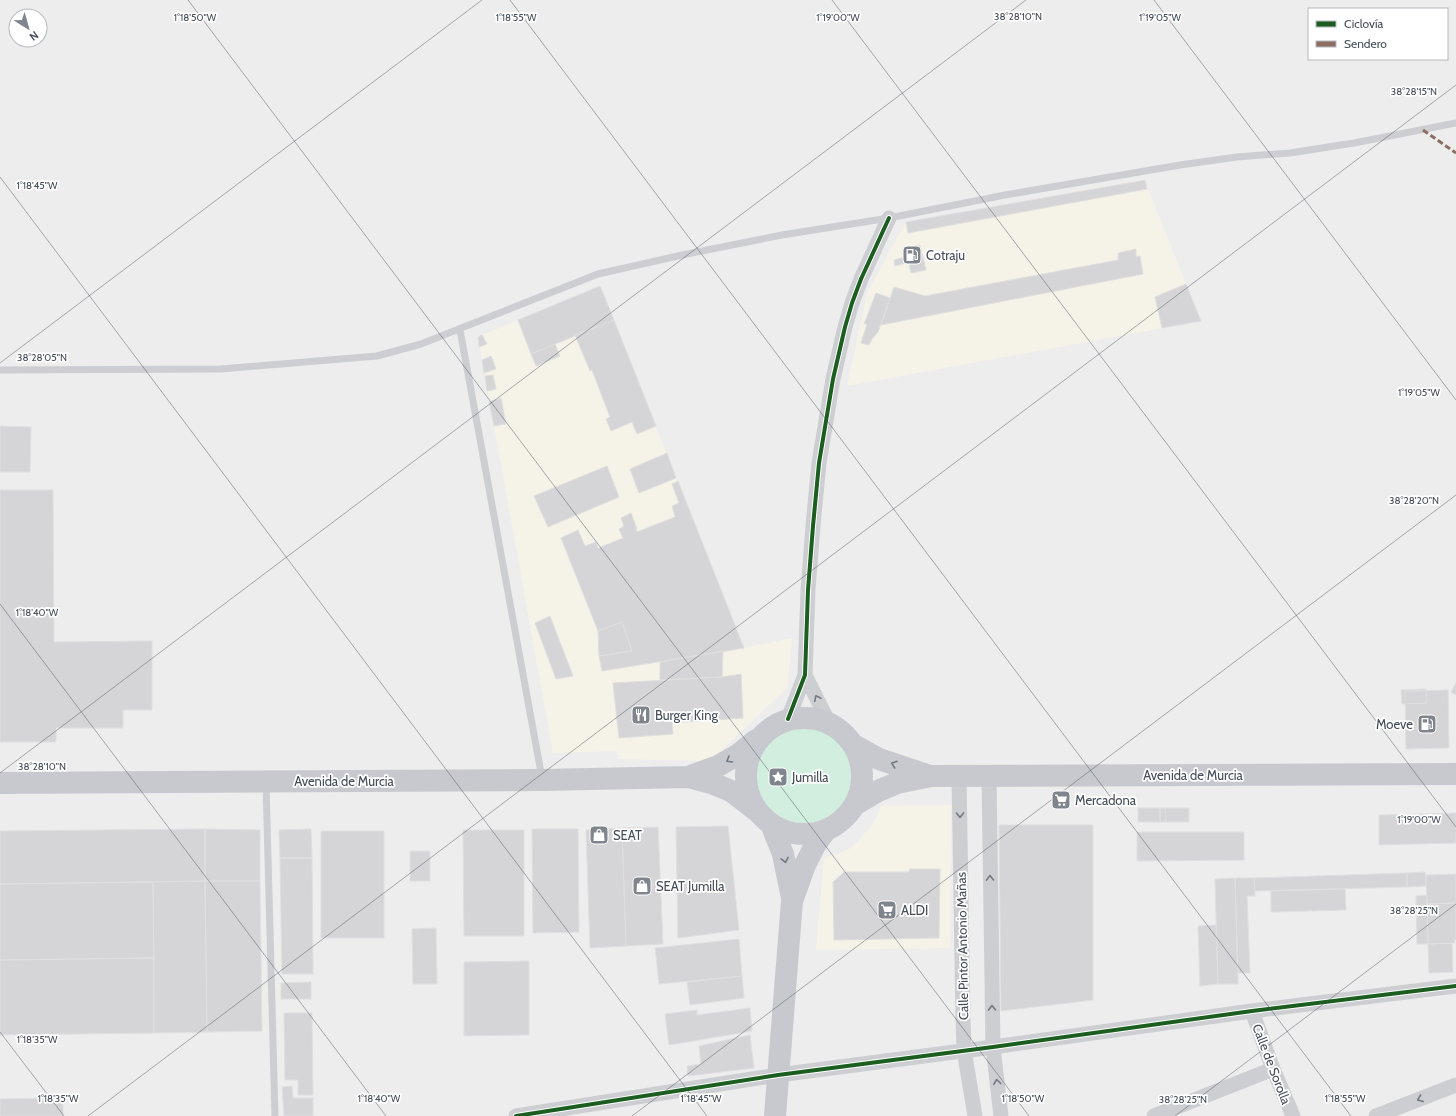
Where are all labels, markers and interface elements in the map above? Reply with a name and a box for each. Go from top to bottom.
north arrow [8,8,48,48]
legend [1308,8,1448,60]
text: 38°28'10"N [994,10,1042,23]
text: 1°18'50"W [174,11,217,24]
text: 1°18'55"W [496,11,537,24]
text: 1°19'00"W [816,11,860,24]
text: 1°19'05"W [1139,11,1181,24]
text: Ciclovía [1344,16,1383,31]
text: N [27,28,41,44]
text: Sendero [1344,36,1387,51]
text: 38°28'15"N [1391,85,1437,98]
text: 1°18'45"W [17,179,58,192]
fuel station icon: Cotraju [901,244,923,266]
place label: Cotraju [926,247,965,264]
text: 38°28'05"N [17,351,67,364]
text: 1°19'05"W [1398,386,1440,399]
text: 38°28'20"N [1389,494,1439,507]
text: 1°18'40"W [16,606,59,619]
one-way arrow [814,695,822,703]
restaurant icon: Burger King [630,704,652,726]
place label: Burger King [655,707,718,723]
fuel station icon: Moeve [1416,713,1438,735]
place label: Moeve [1376,716,1413,732]
one-way arrow [726,756,733,763]
text: 38°28'10"N [18,760,66,773]
one-way arrow [890,760,897,769]
place icon: Jumilla [767,766,789,788]
street label: Avenida de Murcia [1143,767,1244,783]
place label: Jumilla [791,769,829,785]
street label: Avenida de Murcia [294,773,395,789]
supermarket icon: Mercadona [1050,789,1072,811]
place label: Mercadona [1075,792,1137,808]
one-way arrow [956,812,964,818]
text: 1°19'00"W [1397,813,1441,826]
shop icon: SEAT [588,824,610,846]
place label: SEAT [613,827,642,843]
one-way arrow [780,857,788,863]
street label: Calle Pintor Antonio Mañas [953,871,971,1020]
shop icon: SEAT Jumilla [631,875,653,897]
one-way arrow [986,875,994,881]
place label: SEAT Jumilla [656,878,725,894]
supermarket icon: ALDI [876,899,898,921]
place label: ALDI [901,902,928,918]
text: 38°28'25"N [1390,904,1438,917]
one-way arrow [988,1005,996,1011]
street label: Calle de Sorolla [1249,1021,1295,1107]
text: 1°18'35"W [17,1033,58,1046]
one-way arrow [993,1079,1002,1085]
text: 1°18'35"W [38,1092,79,1105]
text: 1°18'40"W [358,1092,401,1105]
text: 1°18'45"W [681,1092,722,1105]
text: 1°18'50"W [1002,1092,1045,1105]
text: 1°18'55"W [1325,1092,1366,1105]
text: 38°28'25"N [1159,1093,1207,1106]
one-way arrow [1416,1095,1423,1103]

